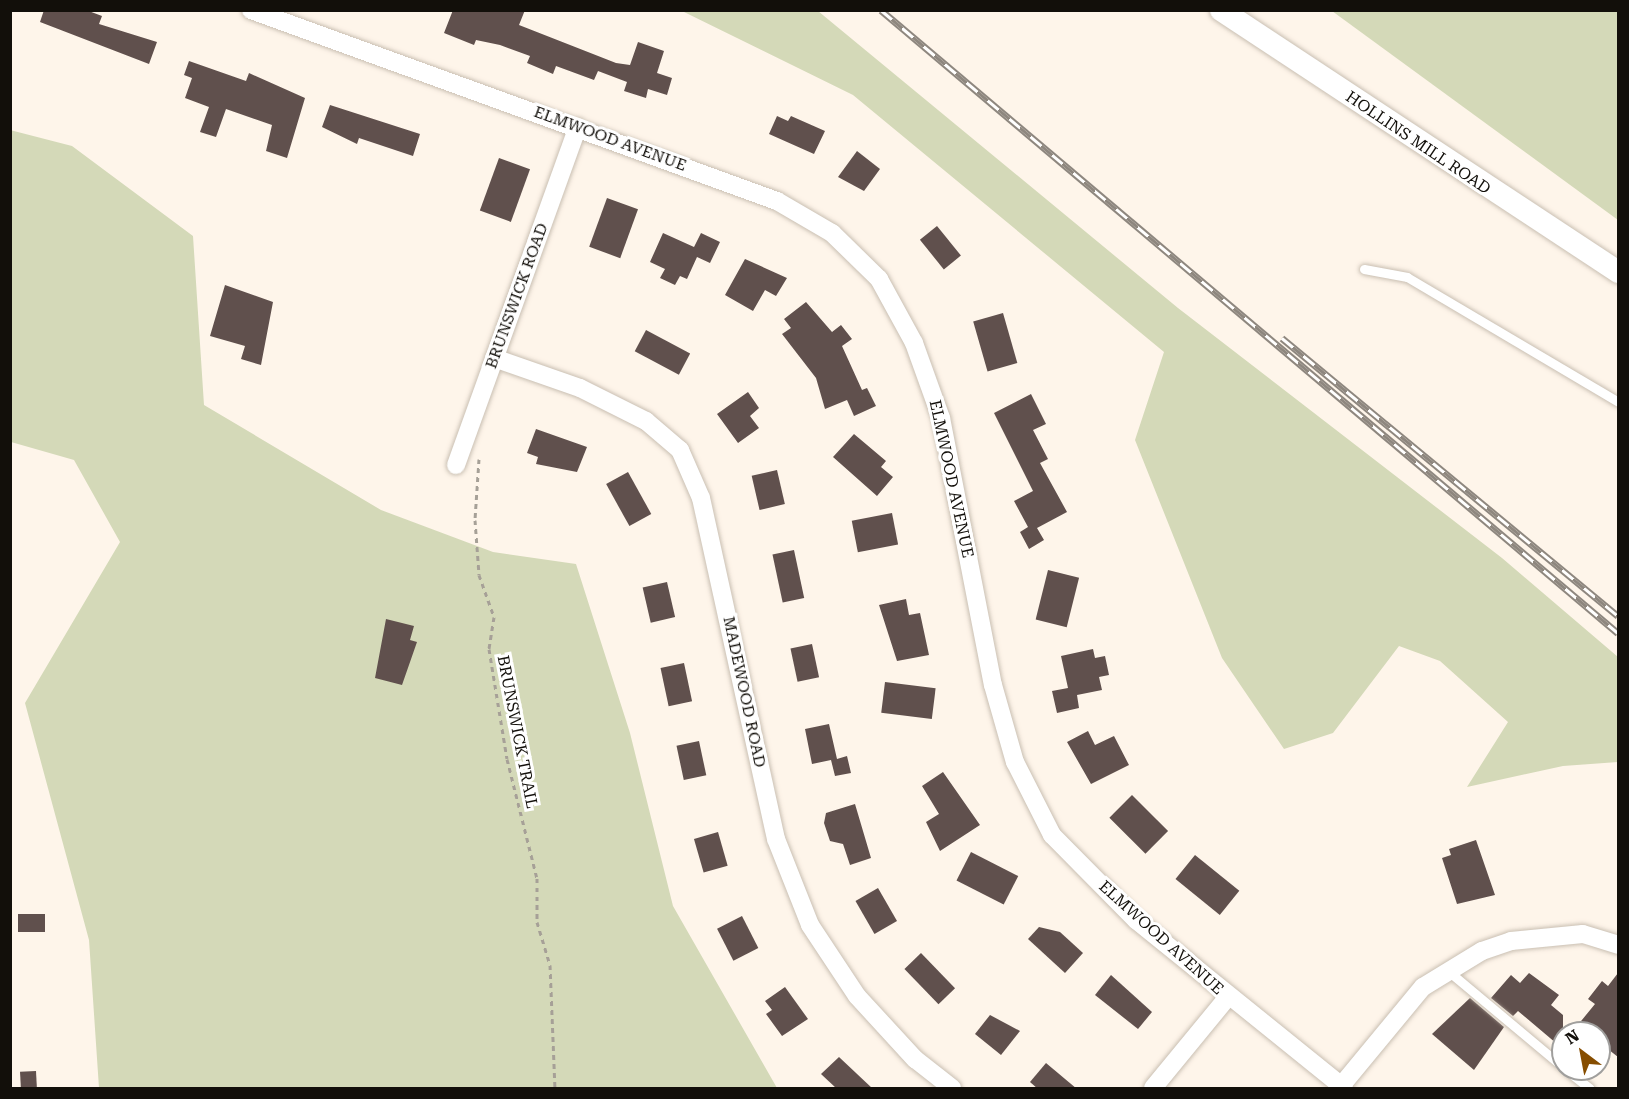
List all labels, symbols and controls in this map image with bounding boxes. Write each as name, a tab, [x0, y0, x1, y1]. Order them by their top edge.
street label: HOLLINS MILL ROAD	[1342, 87, 1494, 199]
street label: ELMWOOD AVENUE	[531, 102, 689, 176]
street label: BRUNSWICK ROAD	[482, 221, 552, 371]
street label: ELMWOOD AVENUE	[925, 398, 977, 560]
street label: MADEWOOD ROAD	[719, 615, 769, 769]
street label: BRUNSWICK TRAIL	[493, 654, 541, 810]
street label: ELMWOOD AVENUE	[1095, 877, 1227, 999]
north arrow	[1551, 1021, 1611, 1081]
text: N	[1562, 1026, 1583, 1048]

